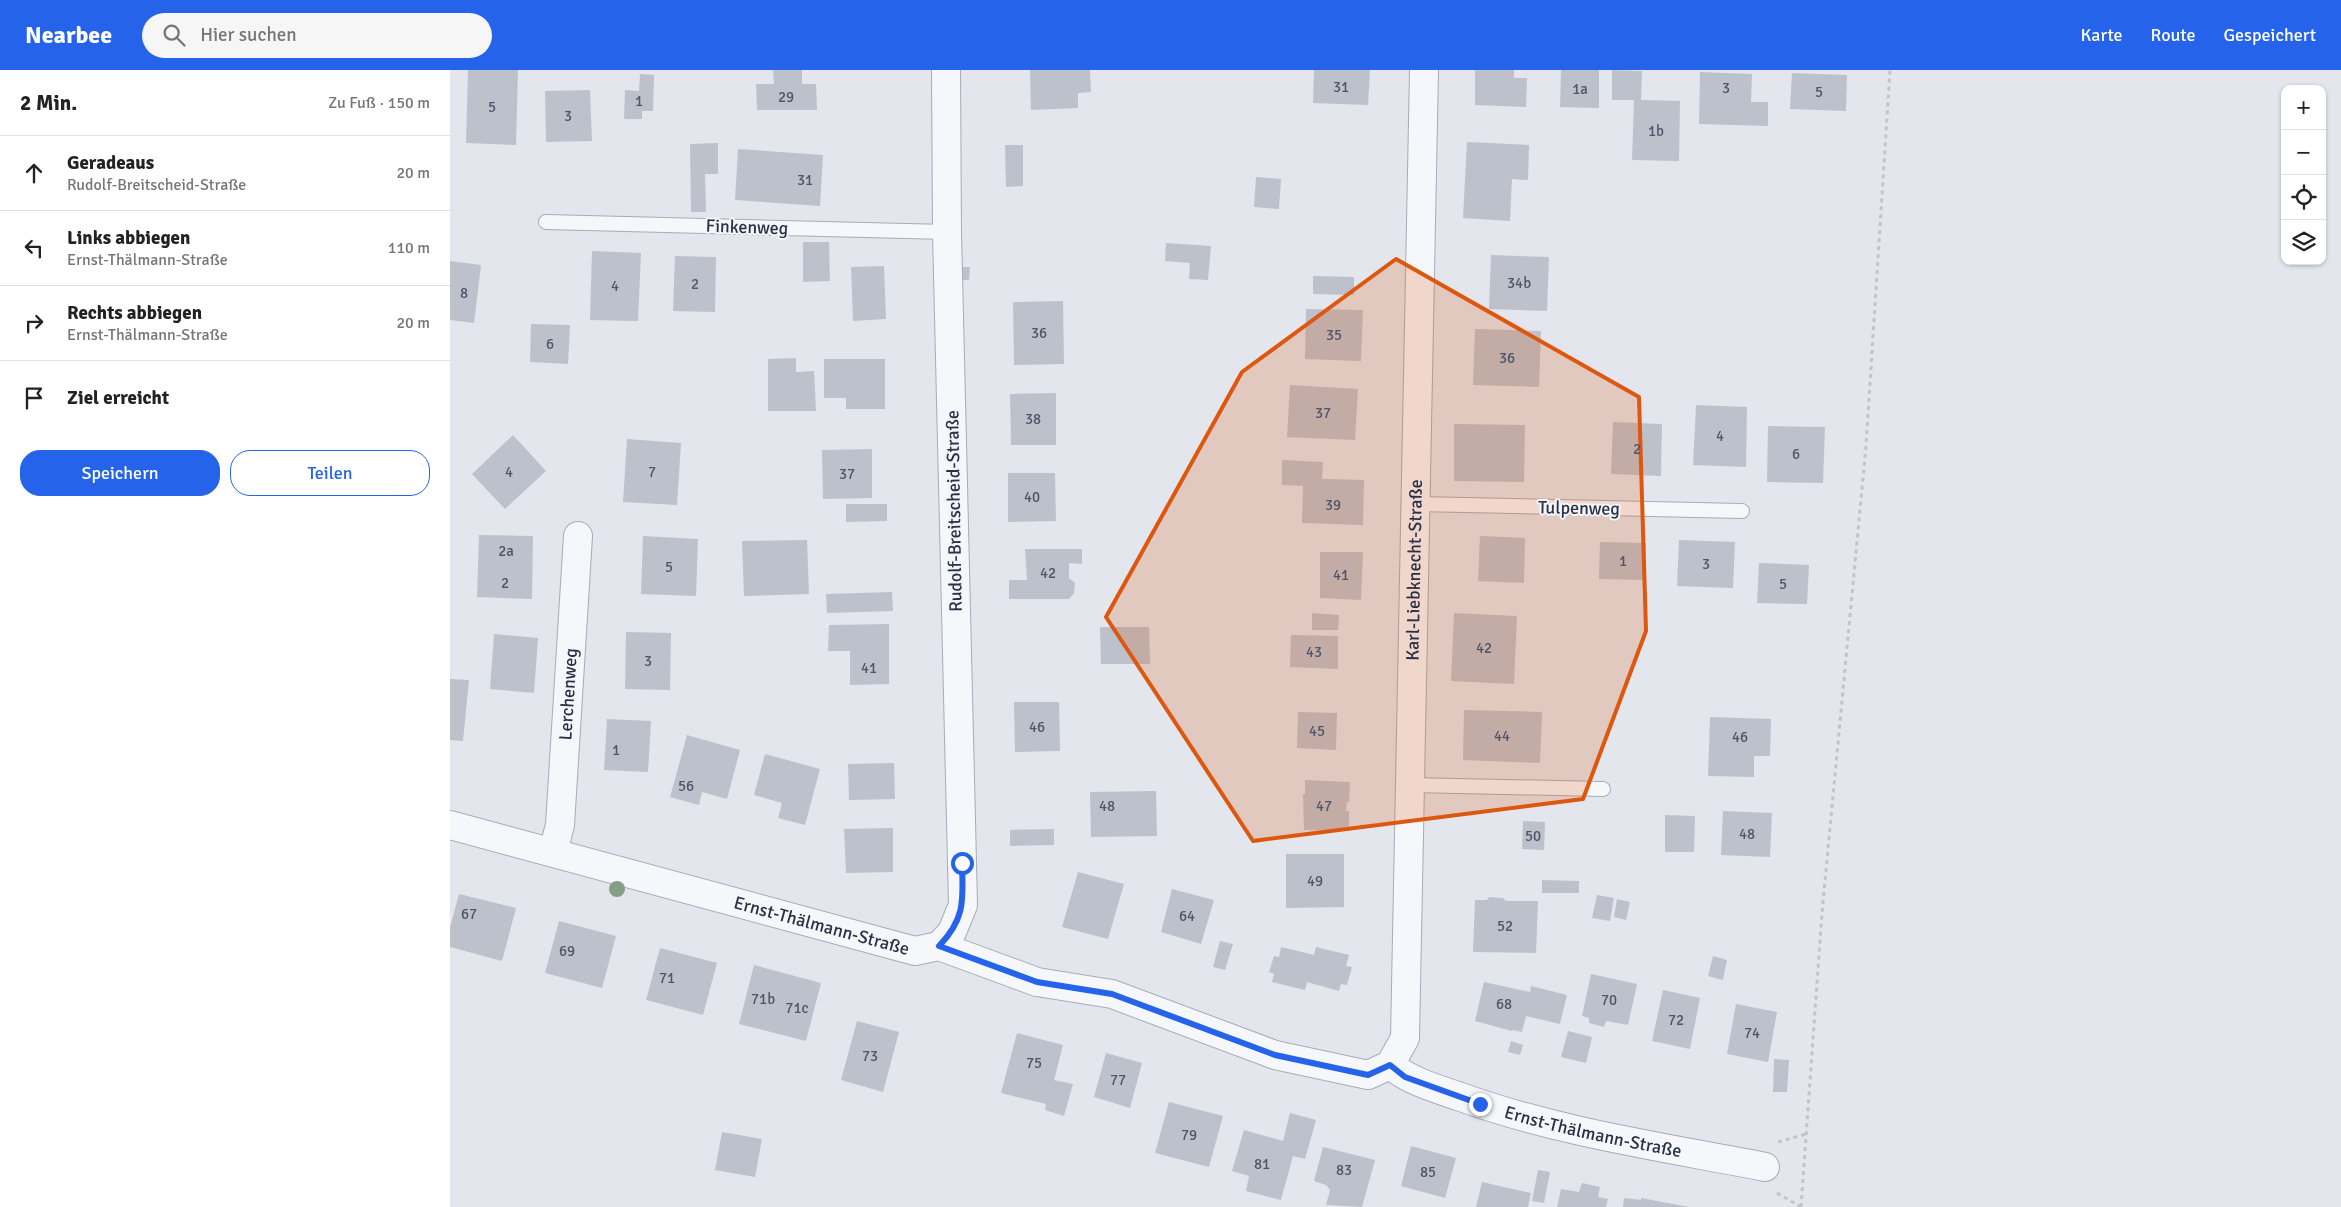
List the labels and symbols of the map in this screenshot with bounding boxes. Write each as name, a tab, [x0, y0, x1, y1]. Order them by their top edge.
house number: 31	[1333, 78, 1349, 96]
house number: 3	[1722, 79, 1730, 97]
house number: 1a	[1572, 80, 1588, 98]
house number: 5	[1815, 83, 1823, 101]
house number: 29	[778, 88, 794, 106]
house number: 1	[635, 92, 643, 110]
house number: 5	[488, 98, 496, 116]
house number: 3	[564, 107, 572, 125]
house number: 1b	[1648, 122, 1664, 140]
house number: 31	[797, 171, 813, 189]
street label: Finkenweg	[705, 215, 789, 239]
house number: 34b	[1507, 274, 1531, 292]
house number: 2	[691, 275, 699, 293]
house number: 4	[611, 277, 619, 295]
house number: 8	[460, 284, 468, 302]
house number: 36	[1031, 324, 1047, 342]
house number: 35	[1326, 326, 1342, 344]
house number: 6	[546, 335, 554, 353]
house number: 36	[1499, 349, 1515, 367]
house number: 37	[1315, 404, 1331, 422]
street label: Rudolf-Breitscheid-Straße	[941, 410, 967, 612]
house number: 38	[1025, 410, 1041, 428]
house number: 4	[1716, 427, 1724, 445]
house number: 2	[1633, 440, 1641, 458]
house number: 6	[1792, 445, 1800, 463]
house number: 4	[505, 463, 513, 481]
house number: 7	[648, 463, 656, 481]
house number: 37	[839, 465, 855, 483]
street label: Karl-Liebknecht-Straße	[1401, 479, 1427, 661]
house number: 40	[1024, 488, 1040, 506]
house number: 39	[1325, 496, 1341, 514]
street label: Tulpenweg	[1538, 496, 1620, 520]
house number: 2a	[498, 542, 514, 560]
house number: 1	[1619, 552, 1627, 570]
house number: 3	[1702, 555, 1710, 573]
house number: 5	[665, 558, 673, 576]
house number: 42	[1040, 564, 1056, 582]
house number: 41	[1333, 566, 1349, 584]
house number: 2	[501, 574, 509, 592]
house number: 5	[1779, 575, 1787, 593]
house number: 42	[1476, 639, 1492, 657]
house number: 43	[1306, 643, 1322, 661]
street label: Lerchenweg	[554, 647, 582, 741]
house number: 3	[644, 652, 652, 670]
house number: 41	[861, 659, 877, 677]
house number: 46	[1029, 718, 1045, 736]
house number: 45	[1309, 722, 1325, 740]
house number: 44	[1494, 727, 1510, 745]
house number: 46	[1732, 728, 1748, 746]
house number: 1	[612, 741, 620, 759]
house number: 56	[678, 777, 694, 795]
house number: 48	[1099, 797, 1115, 815]
house number: 47	[1316, 797, 1332, 815]
house number: 48	[1739, 825, 1755, 843]
house number: 50	[1525, 827, 1541, 845]
route start	[951, 852, 974, 875]
house number: 49	[1307, 872, 1323, 890]
street label: Ernst-Thälmann-Straße	[731, 891, 912, 960]
house number: 67	[461, 905, 477, 923]
house number: 64	[1179, 907, 1195, 925]
house number: 52	[1497, 917, 1513, 935]
house number: 69	[559, 942, 575, 960]
house number: 71	[659, 969, 675, 987]
house number: 71b	[751, 990, 775, 1008]
house number: 70	[1601, 991, 1617, 1009]
house number: 68	[1496, 995, 1512, 1013]
house number: 71c	[785, 999, 809, 1017]
house number: 72	[1668, 1011, 1684, 1029]
house number: 74	[1744, 1024, 1760, 1042]
house number: 73	[862, 1047, 878, 1065]
house number: 75	[1026, 1054, 1042, 1072]
house number: 77	[1110, 1071, 1126, 1089]
route end	[1469, 1093, 1492, 1116]
street label: Ernst-Thälmann-Straße	[1502, 1101, 1683, 1162]
house number: 79	[1181, 1126, 1197, 1144]
house number: 81	[1254, 1155, 1270, 1173]
house number: 83	[1336, 1161, 1352, 1179]
house number: 85	[1420, 1163, 1436, 1181]

